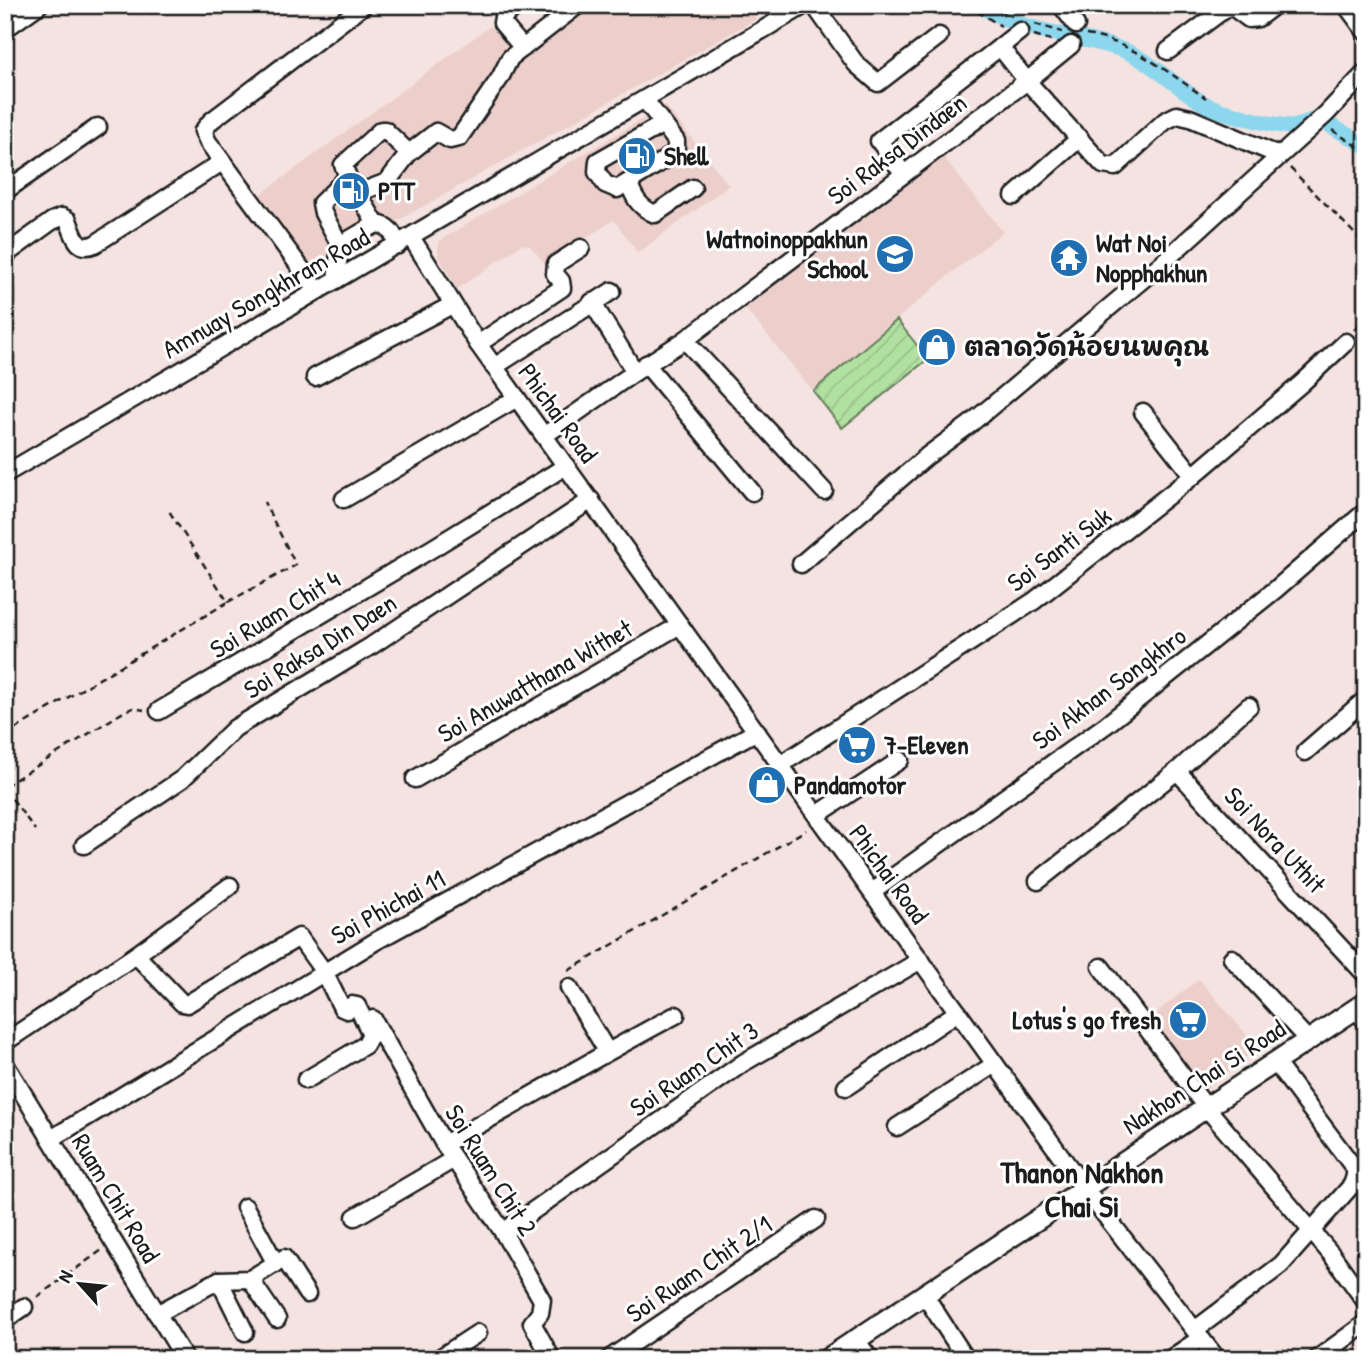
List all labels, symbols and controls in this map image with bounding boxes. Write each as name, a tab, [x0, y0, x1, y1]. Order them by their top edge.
street label: Soi Raksa Dindaen	[820, 85, 973, 212]
fuel station icon: Shell	[616, 135, 658, 177]
place label: Shell	[664, 138, 709, 173]
fuel station icon: PTT	[330, 170, 372, 212]
place label: PTT	[378, 173, 416, 208]
street label: Amnuay Songkhram Road	[156, 219, 376, 366]
place label: Watnoinoppakhun School	[706, 221, 869, 286]
place label: Wat Noi Nopphakhun	[1096, 225, 1208, 291]
school or university icon: Watnoinoppakhun School	[874, 233, 916, 275]
temple icon: Wat Noi Nopphakhun	[1048, 237, 1090, 279]
shop icon: ตลาดวัดน้อยนพคุณ	[916, 326, 958, 368]
place label: ตลาดวัดน้อยนพคุณ	[964, 329, 1209, 367]
street label: Phichai Road	[510, 356, 606, 469]
street label: Soi Santi Suk	[999, 498, 1118, 599]
street label: Soi Ruam Chit 4	[203, 561, 346, 666]
street label: Soi Raksa Din Daen	[237, 585, 403, 706]
street label: Soi Anuwatthana Withet	[431, 610, 639, 751]
street label: Soi Akhan Songkhro	[1024, 618, 1193, 757]
supermarket icon: 7-Eleven	[836, 724, 878, 766]
place label: 7-Eleven	[883, 727, 969, 762]
shop icon: Pandamotor	[746, 764, 788, 806]
place label: Pandamotor	[794, 767, 907, 802]
street label: Soi Nora Uthit	[1217, 779, 1334, 901]
street label: Phichai Road	[841, 817, 937, 930]
street label: Soi Phichai 11	[324, 861, 451, 952]
supermarket icon: Lotus's go fresh	[1167, 999, 1209, 1041]
place label: Lotus's go fresh	[1013, 1002, 1161, 1038]
street label: Nakhon Chai Si Road	[1116, 1011, 1292, 1142]
street label: Soi Ruam Chit 3	[623, 1013, 765, 1124]
street label: Soi Ruam Chit 2	[437, 1098, 546, 1242]
street label: Ruam Chit Road	[64, 1127, 169, 1269]
district label: Thanon Nakhon Chai Si	[1000, 1152, 1163, 1226]
street label: Soi Ruam Chit 2/1	[619, 1207, 778, 1330]
north arrow	[46, 1248, 116, 1318]
text: N	[51, 1266, 79, 1287]

